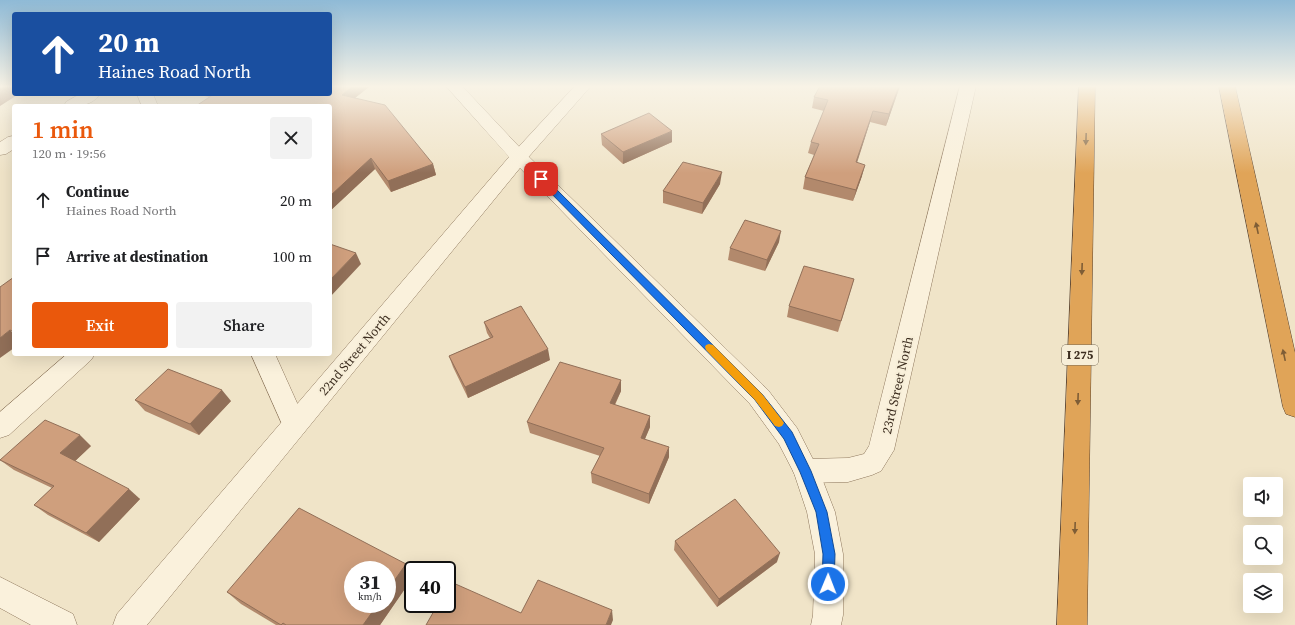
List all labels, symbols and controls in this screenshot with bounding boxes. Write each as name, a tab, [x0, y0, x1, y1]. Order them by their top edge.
text: 20 m	[98, 23, 160, 61]
icon: ahead	[32, 28, 84, 80]
text: Haines Road North	[98, 59, 251, 84]
text: 1 min	[32, 113, 94, 146]
button: close	[270, 117, 312, 159]
one-way arrow	[1082, 133, 1089, 145]
text: 120 m · 19:56	[32, 145, 106, 162]
pin	[524, 162, 558, 196]
icon: arrive	[530, 168, 552, 190]
text: Continue	[66, 181, 129, 202]
icon: ahead	[32, 189, 54, 211]
text: 20 m	[280, 190, 312, 211]
text: Haines Road North	[66, 202, 176, 219]
one-way arrow	[1253, 222, 1259, 234]
icon: arrive	[32, 245, 54, 267]
text: Arrive at destination	[66, 246, 208, 267]
text: 100 m	[272, 246, 312, 267]
one-way arrow	[1079, 263, 1085, 276]
button: Exit	[32, 302, 168, 348]
button: Share	[176, 302, 312, 348]
street label: 22nd Street North	[315, 310, 394, 399]
street label: 23rd Street North	[878, 334, 917, 436]
road number: I 275	[1062, 345, 1098, 365]
one-way arrow	[1280, 349, 1286, 361]
one-way arrow	[1075, 393, 1082, 405]
map controls	[1243, 477, 1283, 613]
button: sound	[1243, 477, 1283, 517]
one-way arrow	[1072, 522, 1078, 535]
button: search	[1243, 525, 1283, 565]
speed limit sign: 40	[404, 561, 456, 613]
position arrow	[807, 563, 849, 605]
text: 31	[359, 568, 381, 596]
button: layers	[1243, 573, 1283, 613]
text: km/h	[358, 590, 382, 603]

